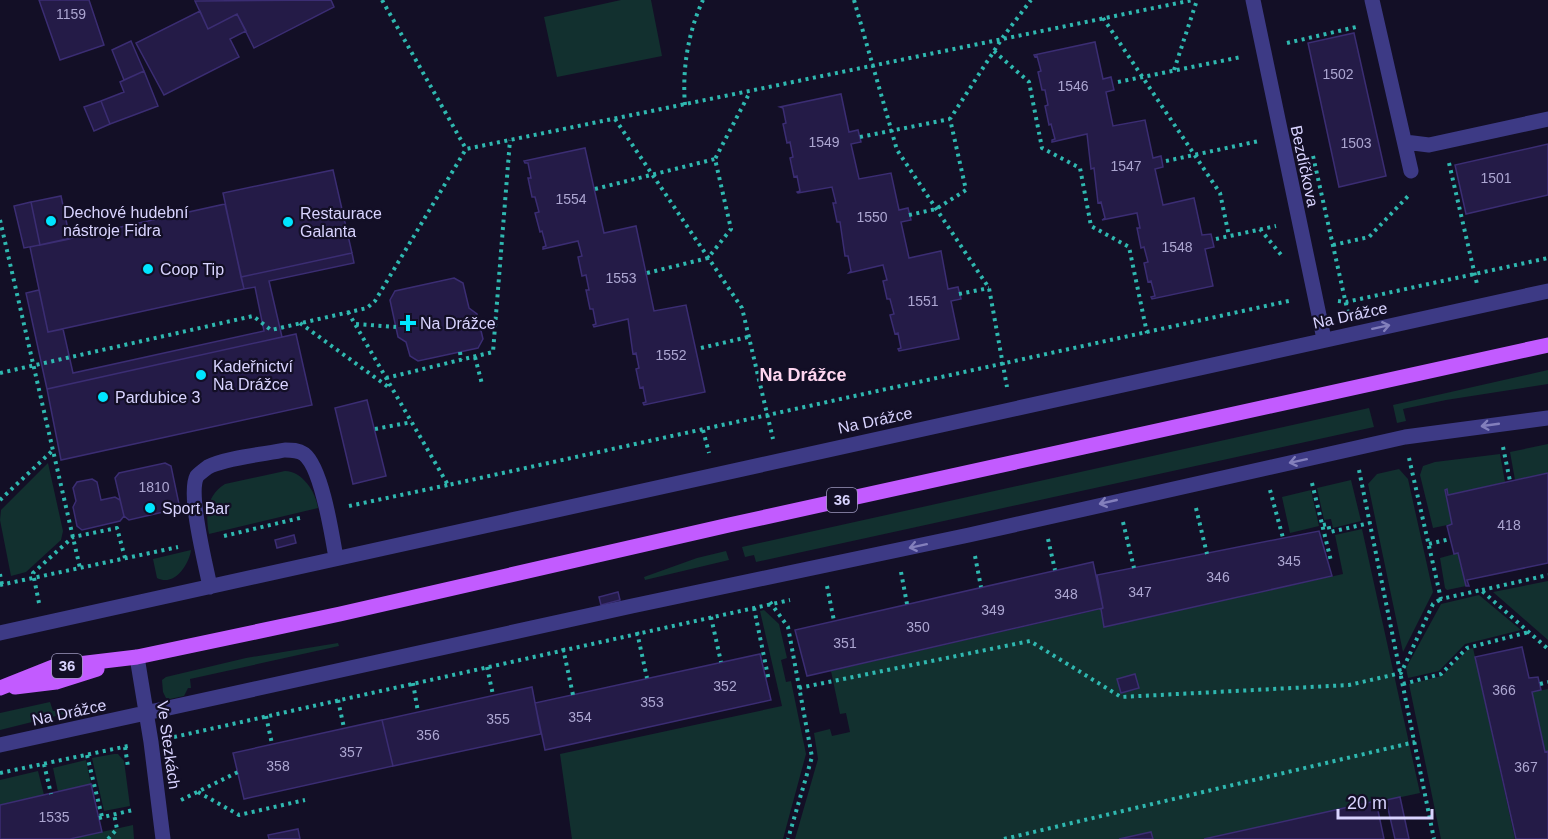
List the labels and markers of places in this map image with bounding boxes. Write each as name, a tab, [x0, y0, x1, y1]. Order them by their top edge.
place label: Dechové hudební nástroje Fidra	[63, 204, 189, 239]
place label: Restaurace Galanta	[300, 205, 382, 240]
marker: Dechové hudební nástroje Fidra	[44, 214, 58, 228]
marker: Restaurace Galanta	[281, 215, 295, 229]
place label: Coop Tip	[160, 261, 224, 278]
marker: Coop Tip	[141, 262, 155, 276]
place label: Na Drážce	[420, 315, 496, 332]
marker: Na Drážce	[401, 316, 415, 330]
place label: Kadeřnictví Na Drážce	[213, 358, 294, 393]
marker: Kadeřnictví Na Drážce	[194, 368, 208, 382]
place label: Pardubice 3	[115, 389, 200, 406]
marker: Pardubice 3	[96, 390, 110, 404]
place label: Sport Bar	[162, 500, 230, 517]
marker: Sport Bar	[143, 501, 157, 515]

